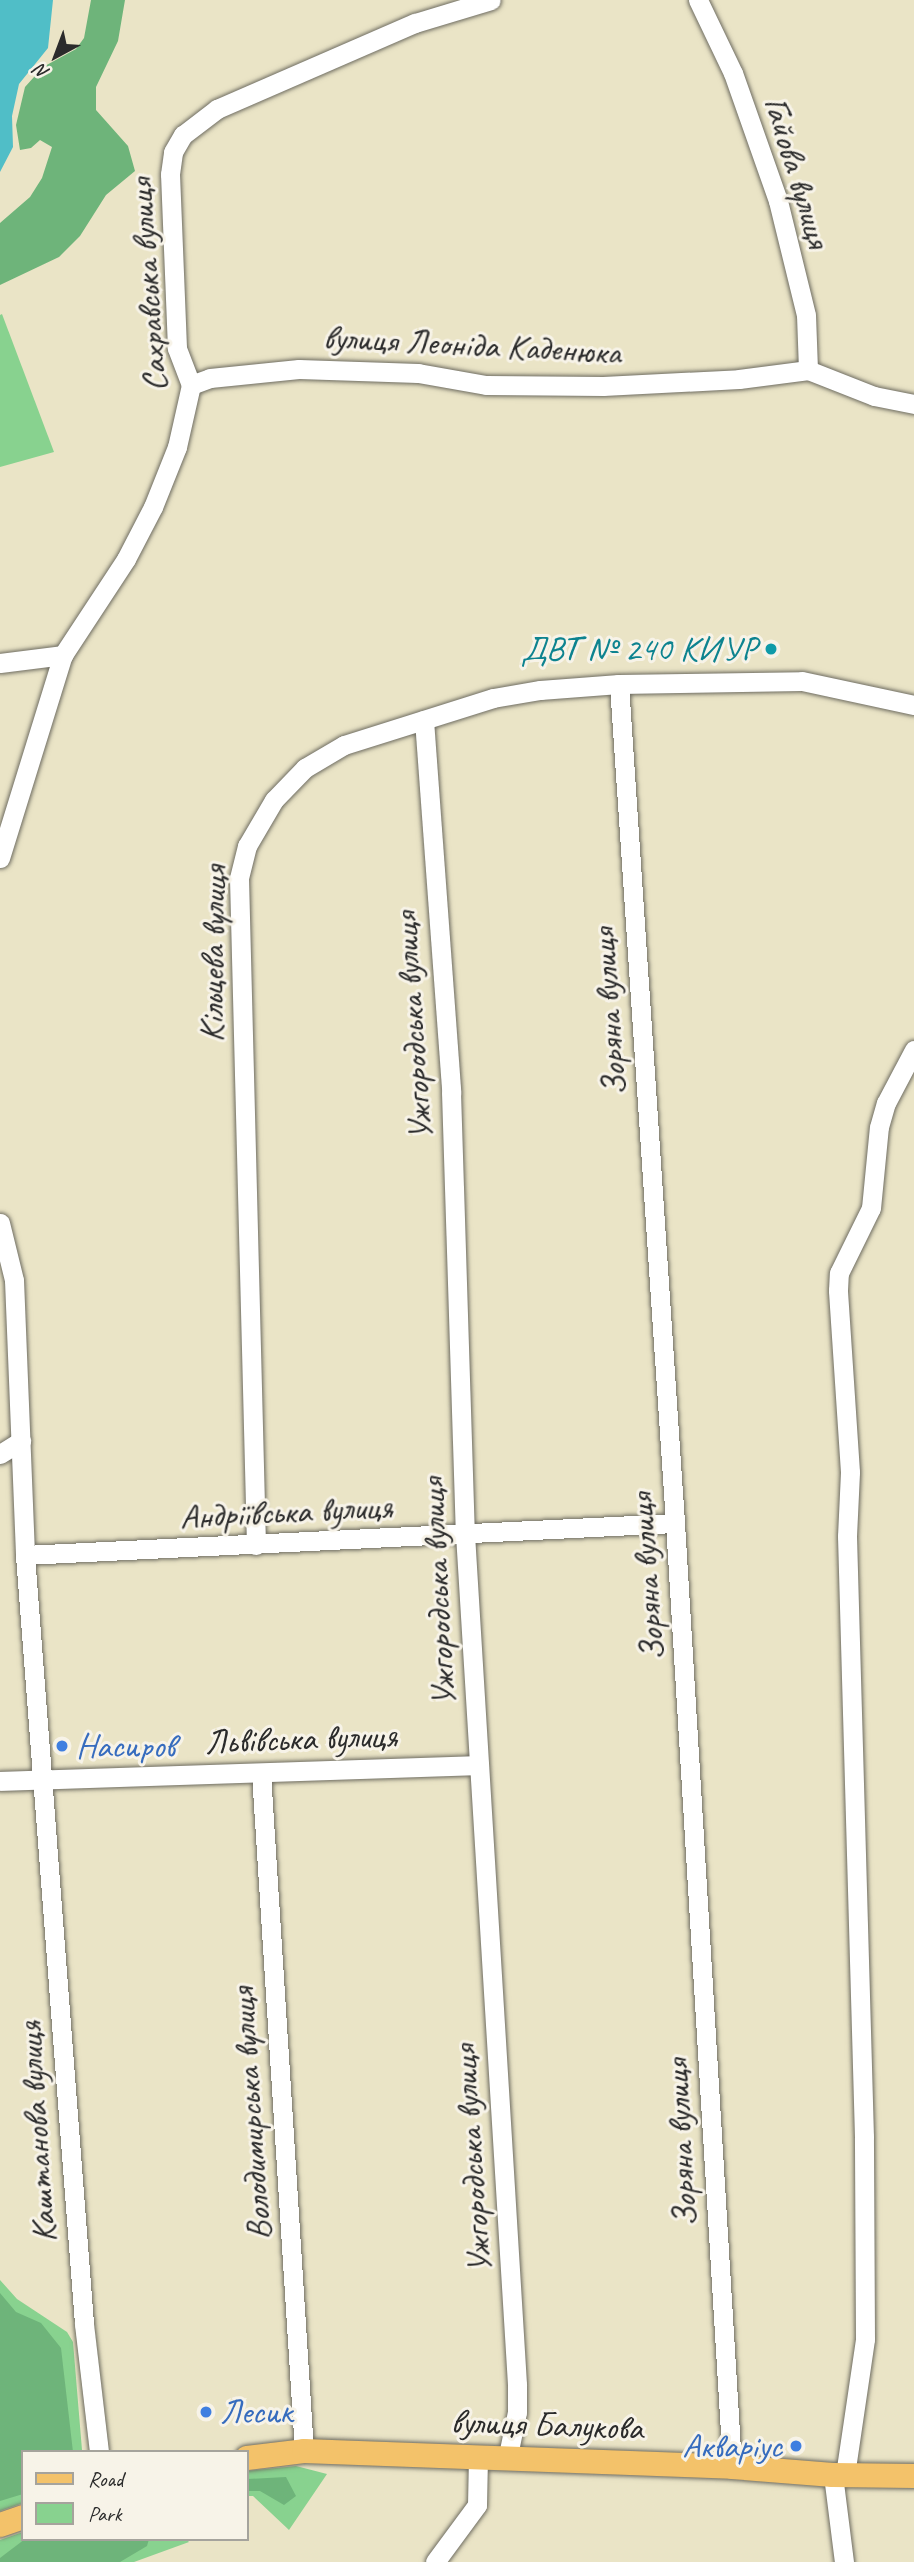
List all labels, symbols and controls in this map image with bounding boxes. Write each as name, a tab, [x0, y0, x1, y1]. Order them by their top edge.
north arrow	[21, 21, 91, 91]
text: N	[30, 59, 55, 85]
street label: Гайова вулиця	[754, 90, 840, 254]
street label: Сахравська вулиця	[120, 177, 176, 393]
street label: вулиця Леоніда Каденюка	[321, 316, 623, 374]
place label: ДВТ № 240 КИУР	[521, 628, 757, 670]
marker: ДВТ № 240 КИУР	[763, 641, 779, 657]
street label: Кільцева вулиця	[190, 864, 236, 1044]
street label: Ужгородська вулиця	[384, 911, 442, 1141]
street label: Зоряна вулиця	[582, 927, 636, 1097]
street label: Ужгородська вулиця	[411, 1477, 465, 1707]
street label: Андріївська вулиця	[178, 1485, 394, 1539]
street label: Зоряна вулиця	[620, 1492, 674, 1662]
street label: Львівська вулиця	[203, 1715, 399, 1763]
place label: Насиров	[76, 1725, 175, 1767]
marker: Насиров	[54, 1738, 70, 1754]
street label: Володимирська вулиця	[221, 1985, 281, 2243]
street label: Каштанова вулиця	[8, 2019, 66, 2245]
street label: Ужгородська вулиця	[443, 2044, 501, 2274]
street label: Зоряна вулиця	[656, 2059, 706, 2227]
place label: Лесик	[220, 2391, 292, 2433]
street label: вулиця Балукова	[450, 2401, 644, 2449]
marker: Лесик	[198, 2404, 214, 2420]
place label: Акваріус	[682, 2425, 782, 2467]
marker: Акваріус	[788, 2438, 804, 2454]
legend	[21, 2450, 248, 2541]
text: Road	[88, 2466, 123, 2492]
text: Park	[88, 2501, 121, 2527]

